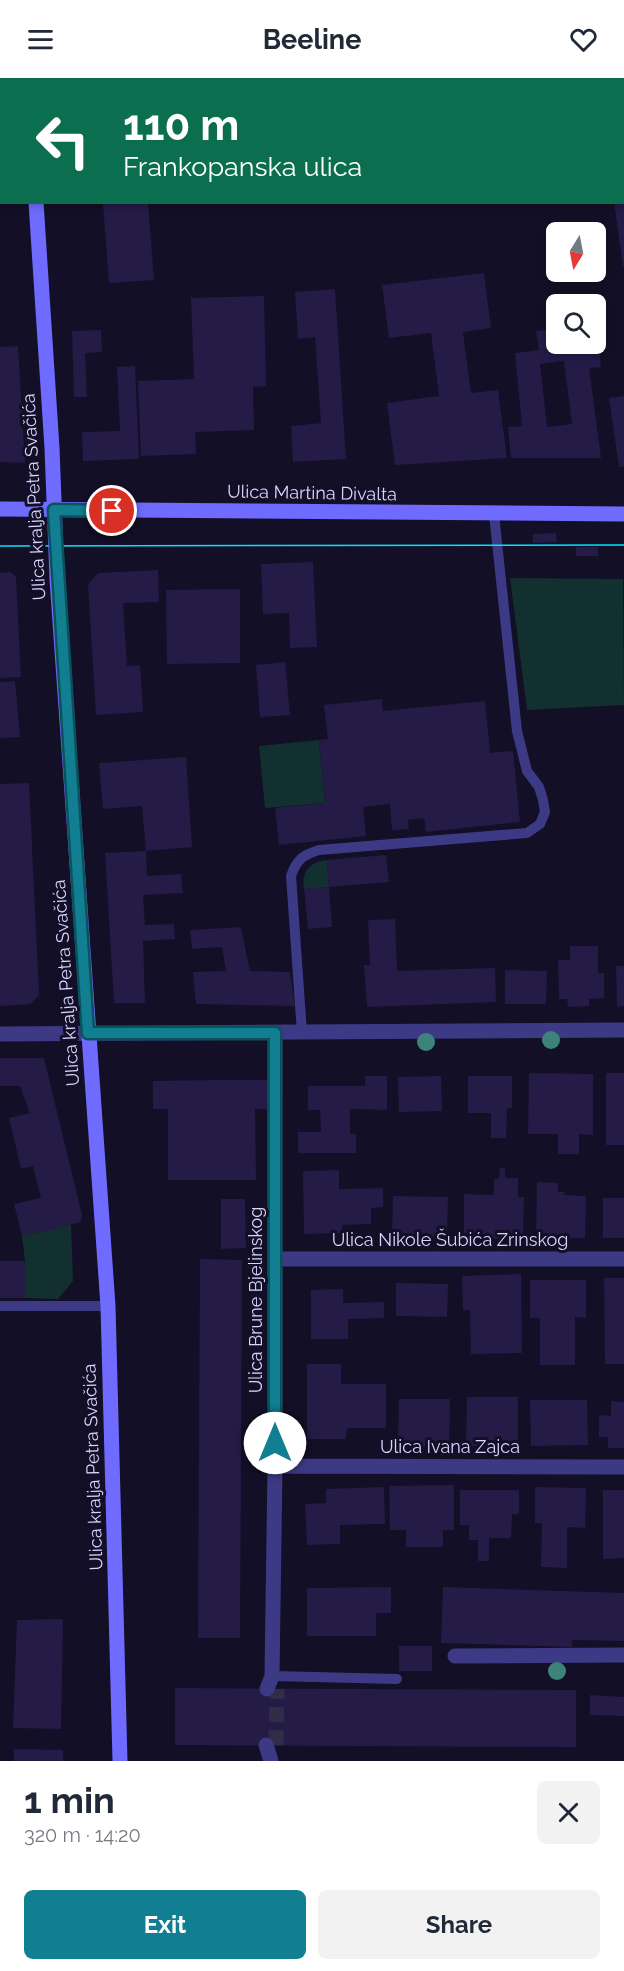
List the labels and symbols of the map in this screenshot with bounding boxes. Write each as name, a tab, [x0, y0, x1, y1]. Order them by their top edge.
north arrow	[546, 222, 606, 282]
street label: Ulica kralja Petra Svačića	[18, 393, 49, 601]
street label: Ulica Martina Divalta	[227, 481, 397, 504]
pin	[86, 485, 137, 536]
street label: Ulica kralja Petra Svačića	[48, 879, 83, 1087]
street label: Ulica Brune Bjelinskog	[245, 1207, 266, 1393]
street label: Ulica Nikole Šubića Zrinskog	[332, 1228, 568, 1250]
street label: Ulica kralja Petra Svačića	[78, 1363, 107, 1571]
position arrow	[243, 1411, 307, 1475]
street label: Ulica Ivana Zajca	[380, 1436, 520, 1457]

